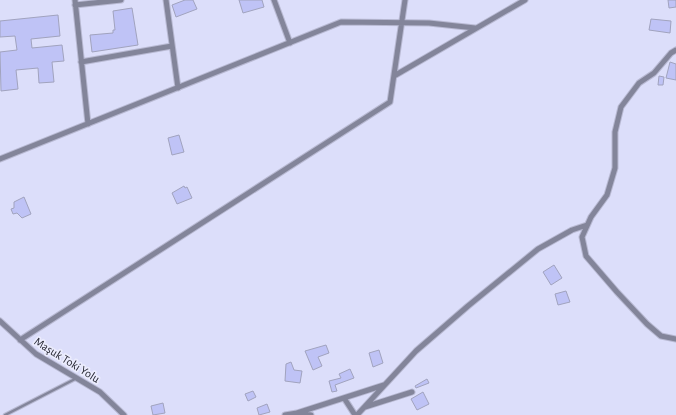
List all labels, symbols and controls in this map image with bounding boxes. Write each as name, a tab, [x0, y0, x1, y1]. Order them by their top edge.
street label: Maşuk Toki Yolu	[32, 335, 102, 385]

